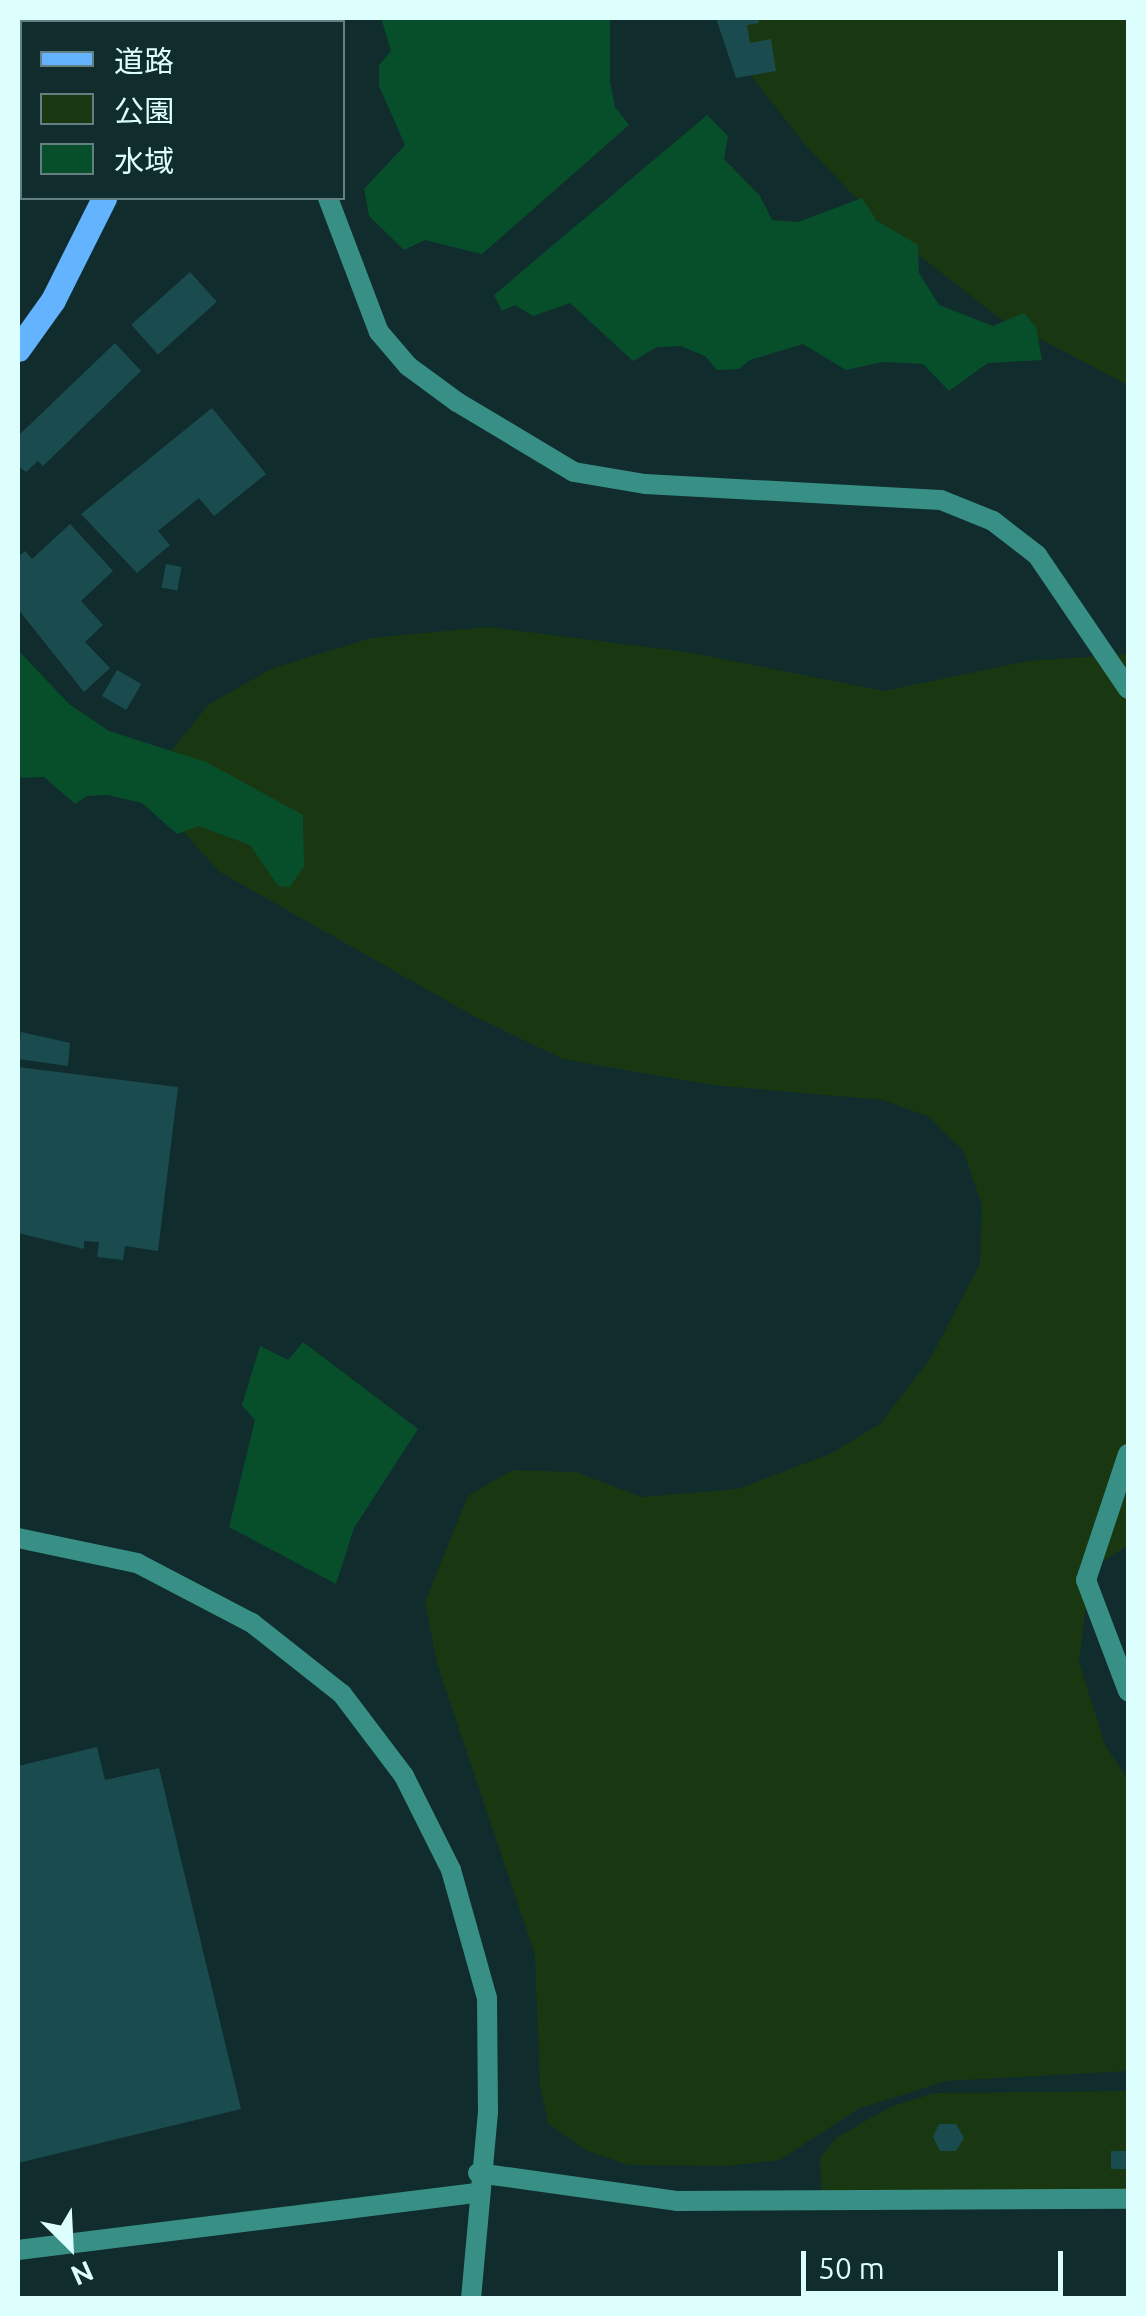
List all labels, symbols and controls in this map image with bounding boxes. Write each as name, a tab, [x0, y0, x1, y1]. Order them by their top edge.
legend	[20, 20, 345, 200]
text: 道路	[114, 44, 174, 78]
text: 公園	[114, 94, 174, 128]
text: 水域	[114, 144, 174, 178]
north arrow	[20, 2196, 120, 2296]
scale bar	[806, 2231, 1068, 2293]
text: 50 m	[818, 2251, 885, 2285]
text: N	[67, 2255, 98, 2292]

